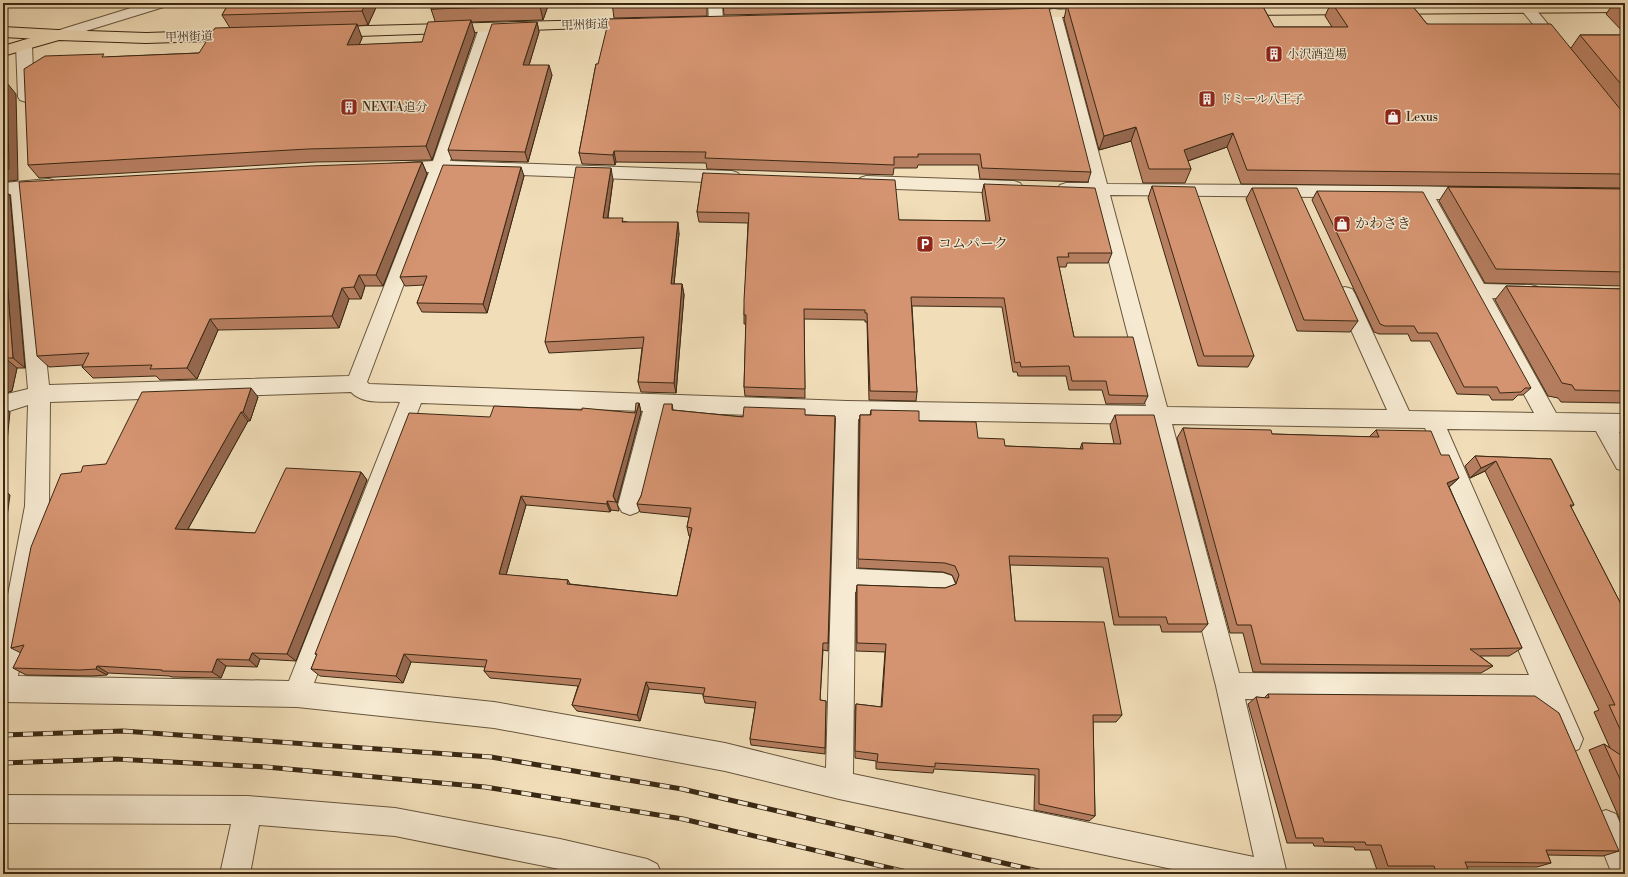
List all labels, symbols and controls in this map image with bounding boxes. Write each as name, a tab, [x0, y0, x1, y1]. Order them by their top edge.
street label: 甲州街道	[561, 17, 609, 33]
street label: 甲州街道	[165, 29, 213, 45]
building icon: 小沢酒造場	[1264, 44, 1284, 64]
place label: 小沢酒造場	[1287, 47, 1347, 62]
building icon: ドミール八王子	[1197, 89, 1217, 109]
place label: ドミール八王子	[1220, 92, 1304, 107]
building icon: NEXTA追分	[339, 97, 359, 117]
place label: NEXTA追分	[362, 100, 427, 115]
shop icon: Lexus	[1383, 107, 1403, 127]
place label: Lexus	[1406, 110, 1438, 125]
shop icon: かわさき	[1332, 214, 1352, 234]
place label: かわさき	[1355, 215, 1411, 233]
parking icon: コムパーク	[915, 234, 935, 254]
place label: コムパーク	[938, 235, 1008, 253]

